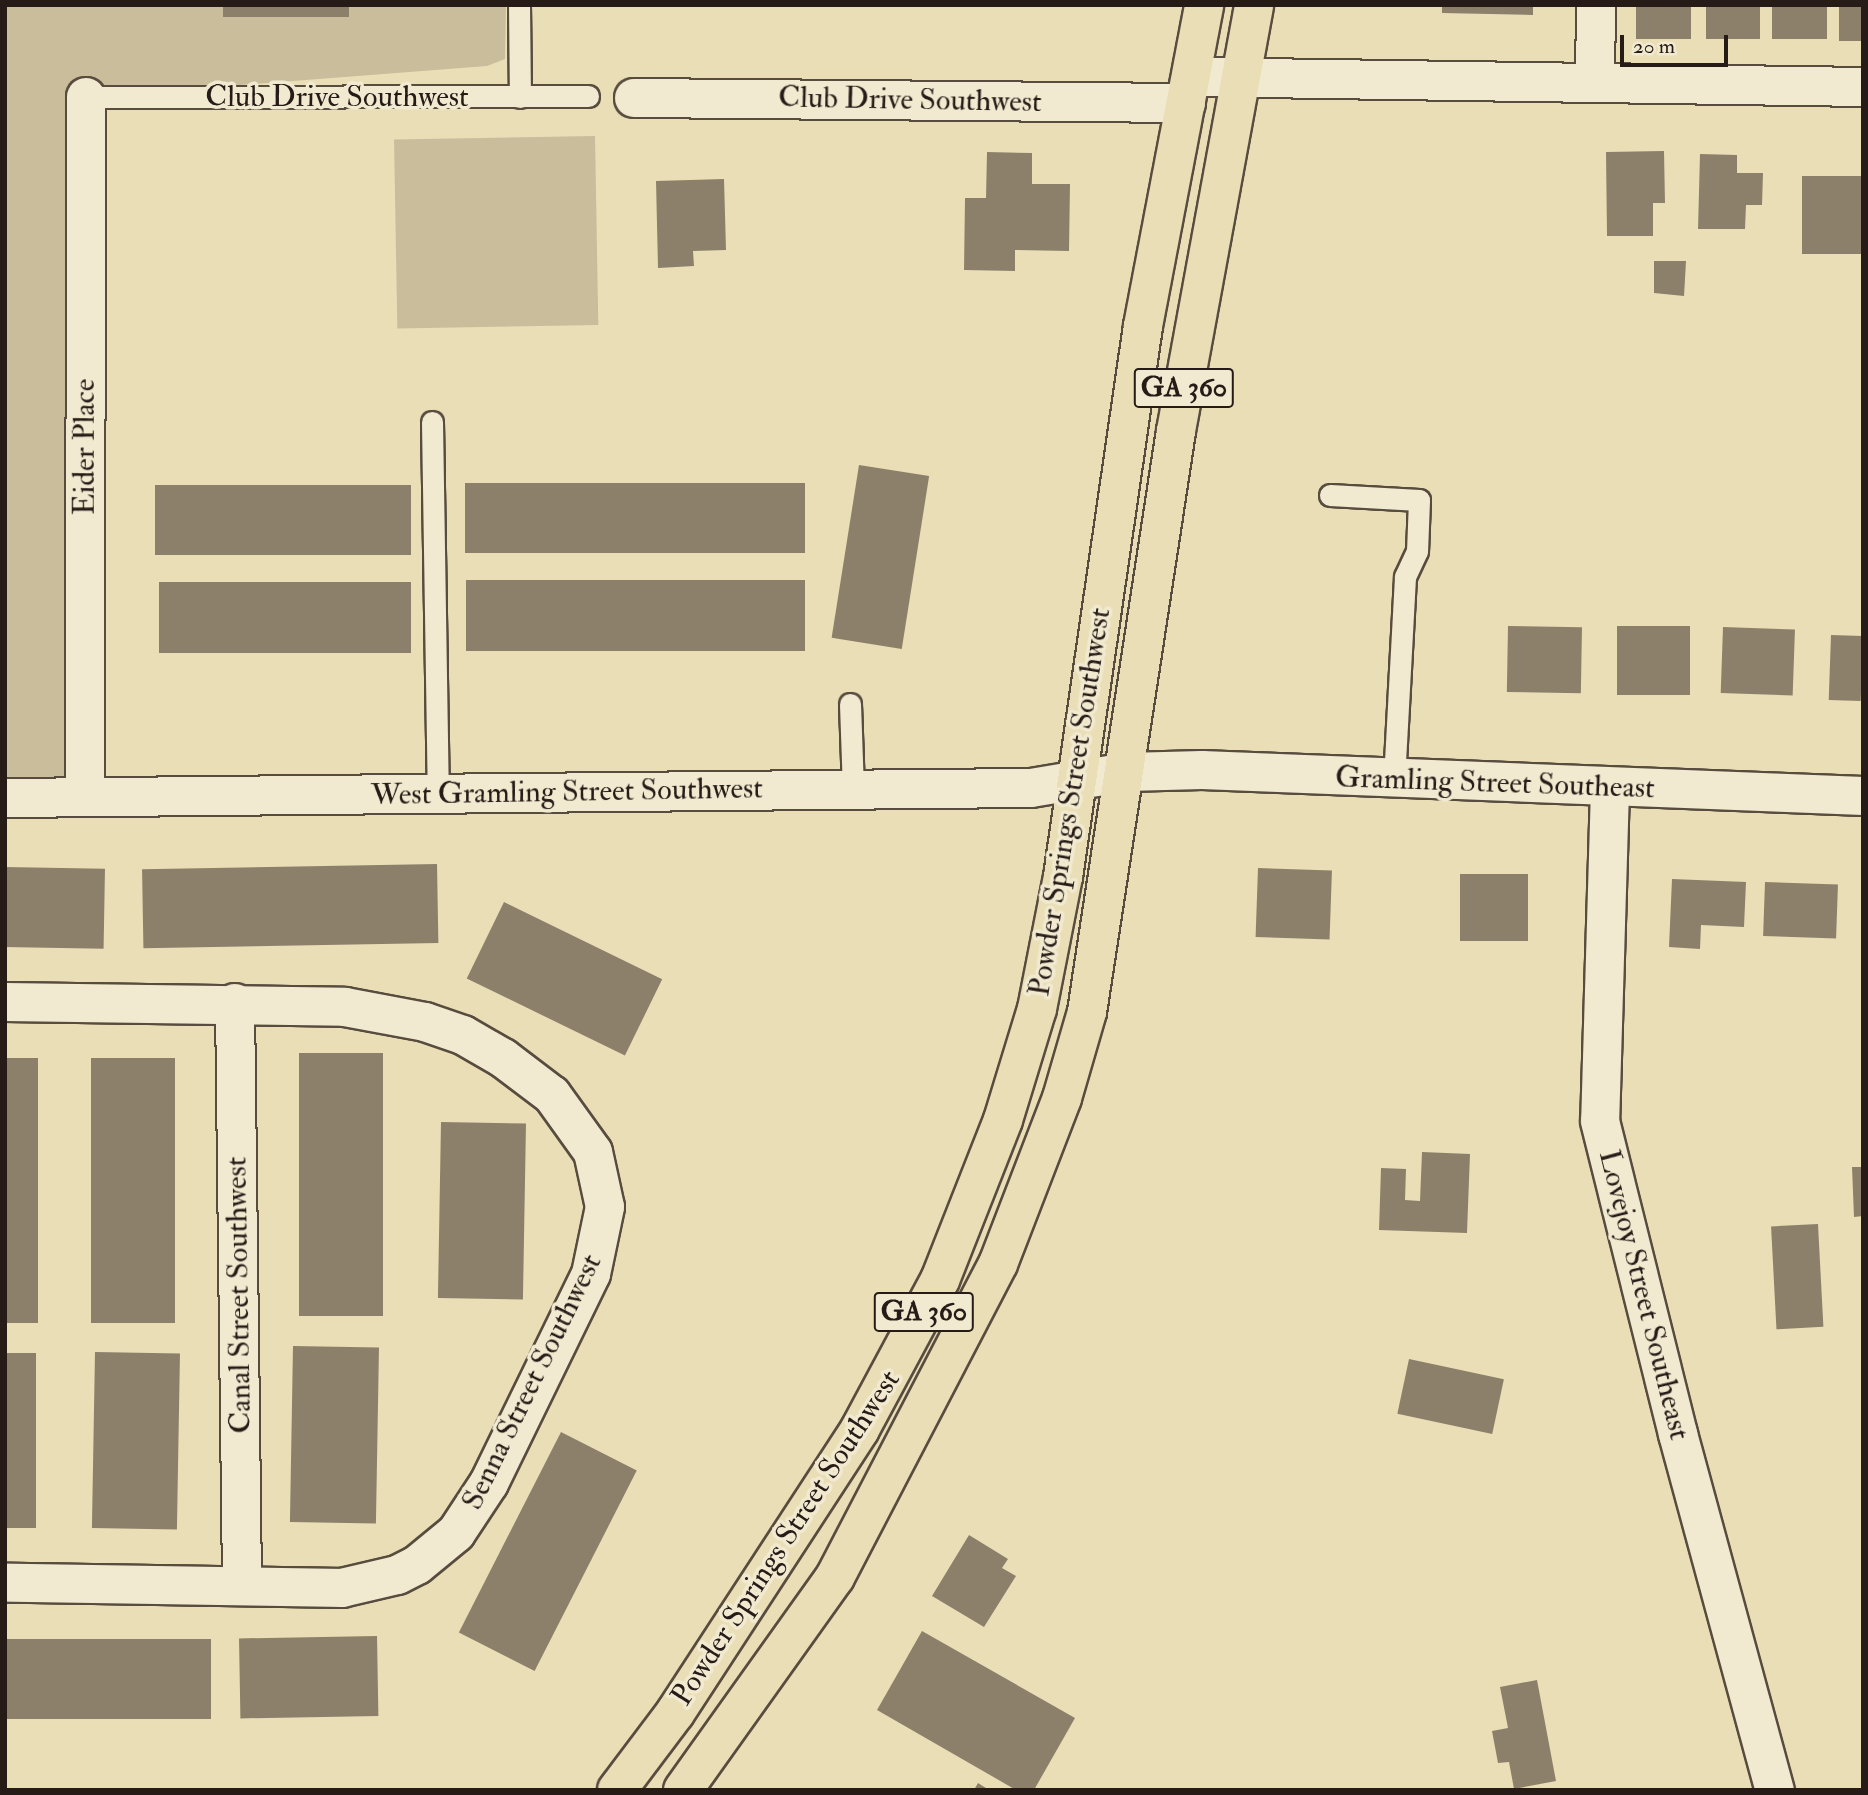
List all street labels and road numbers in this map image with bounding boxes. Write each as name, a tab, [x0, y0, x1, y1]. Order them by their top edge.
street label: Club Drive Southwest	[205, 79, 469, 115]
street label: Club Drive Southwest	[778, 80, 1042, 120]
road number: GA 360	[1133, 364, 1235, 412]
street label: Eider Place	[67, 379, 103, 515]
street label: Powder Springs Street Southwest	[1021, 605, 1119, 999]
street label: Gramling Street Southeast	[1335, 759, 1655, 807]
street label: West Gramling Street Southwest	[371, 771, 763, 813]
street label: Lovejoy Street Southeast	[1591, 1146, 1697, 1444]
street label: Canal Street Southwest	[219, 1156, 259, 1434]
street label: Senna Street Southwest	[454, 1248, 610, 1516]
road number: GA 360	[873, 1288, 975, 1336]
street label: Powder Springs Street Southwest	[664, 1363, 908, 1713]

